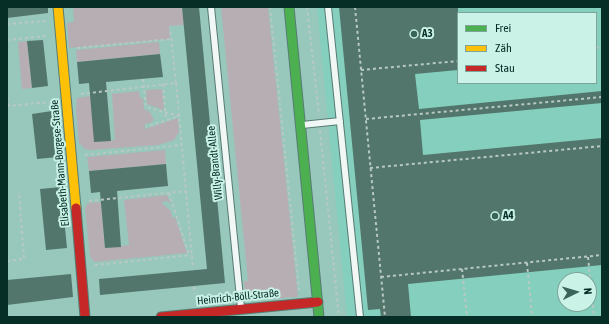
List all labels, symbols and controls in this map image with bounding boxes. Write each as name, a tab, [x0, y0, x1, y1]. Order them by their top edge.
legend	[457, 12, 597, 84]
text: Frei	[495, 21, 511, 35]
place label: A3	[422, 27, 433, 41]
marker: A3	[409, 29, 419, 39]
text: Zäh	[495, 41, 512, 55]
text: Stau	[495, 61, 515, 75]
street label: Elisabeth-Mann-Borgese-Straße	[48, 99, 72, 227]
street label: Willy-Brandt-Allee	[205, 125, 225, 201]
place label: A4	[503, 209, 514, 223]
marker: A4	[490, 211, 500, 221]
north arrow	[557, 272, 597, 312]
street label: Heinrich-Böll-Straße	[196, 286, 280, 308]
text: N	[582, 287, 594, 295]

